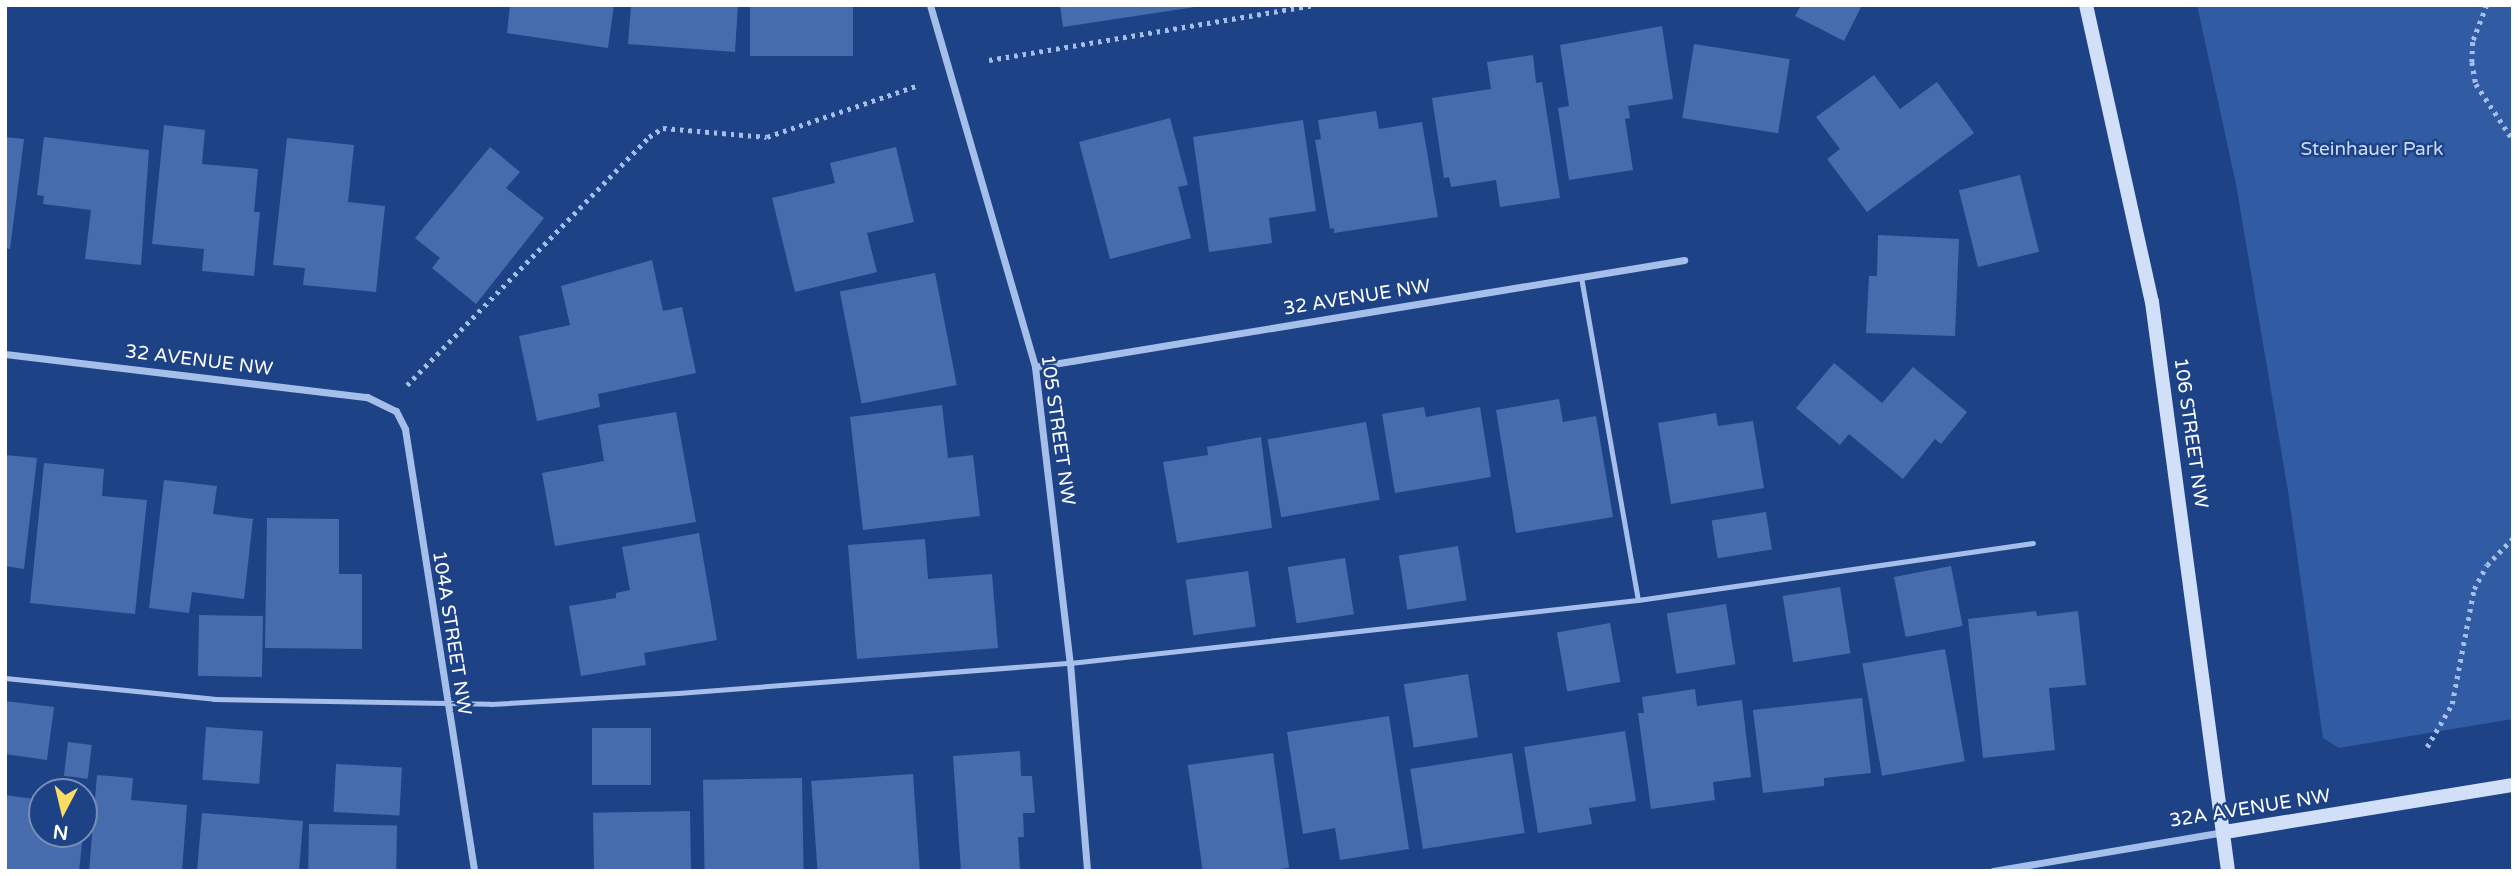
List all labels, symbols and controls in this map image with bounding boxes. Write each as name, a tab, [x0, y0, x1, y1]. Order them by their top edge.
park label: Steinhauer Park	[2301, 139, 2443, 161]
street label: 32 AVENUE NW	[1282, 275, 1432, 321]
street label: 32 AVENUE NW	[124, 341, 274, 381]
street label: 105 STREET NW	[1035, 353, 1079, 507]
street label: 106 STREET NW	[2168, 356, 2212, 510]
street label: 104A STREET NW	[427, 549, 475, 717]
north arrow	[28, 778, 98, 848]
street label: 32A AVENUE NW	[2168, 785, 2332, 833]
text: N	[52, 820, 70, 844]

